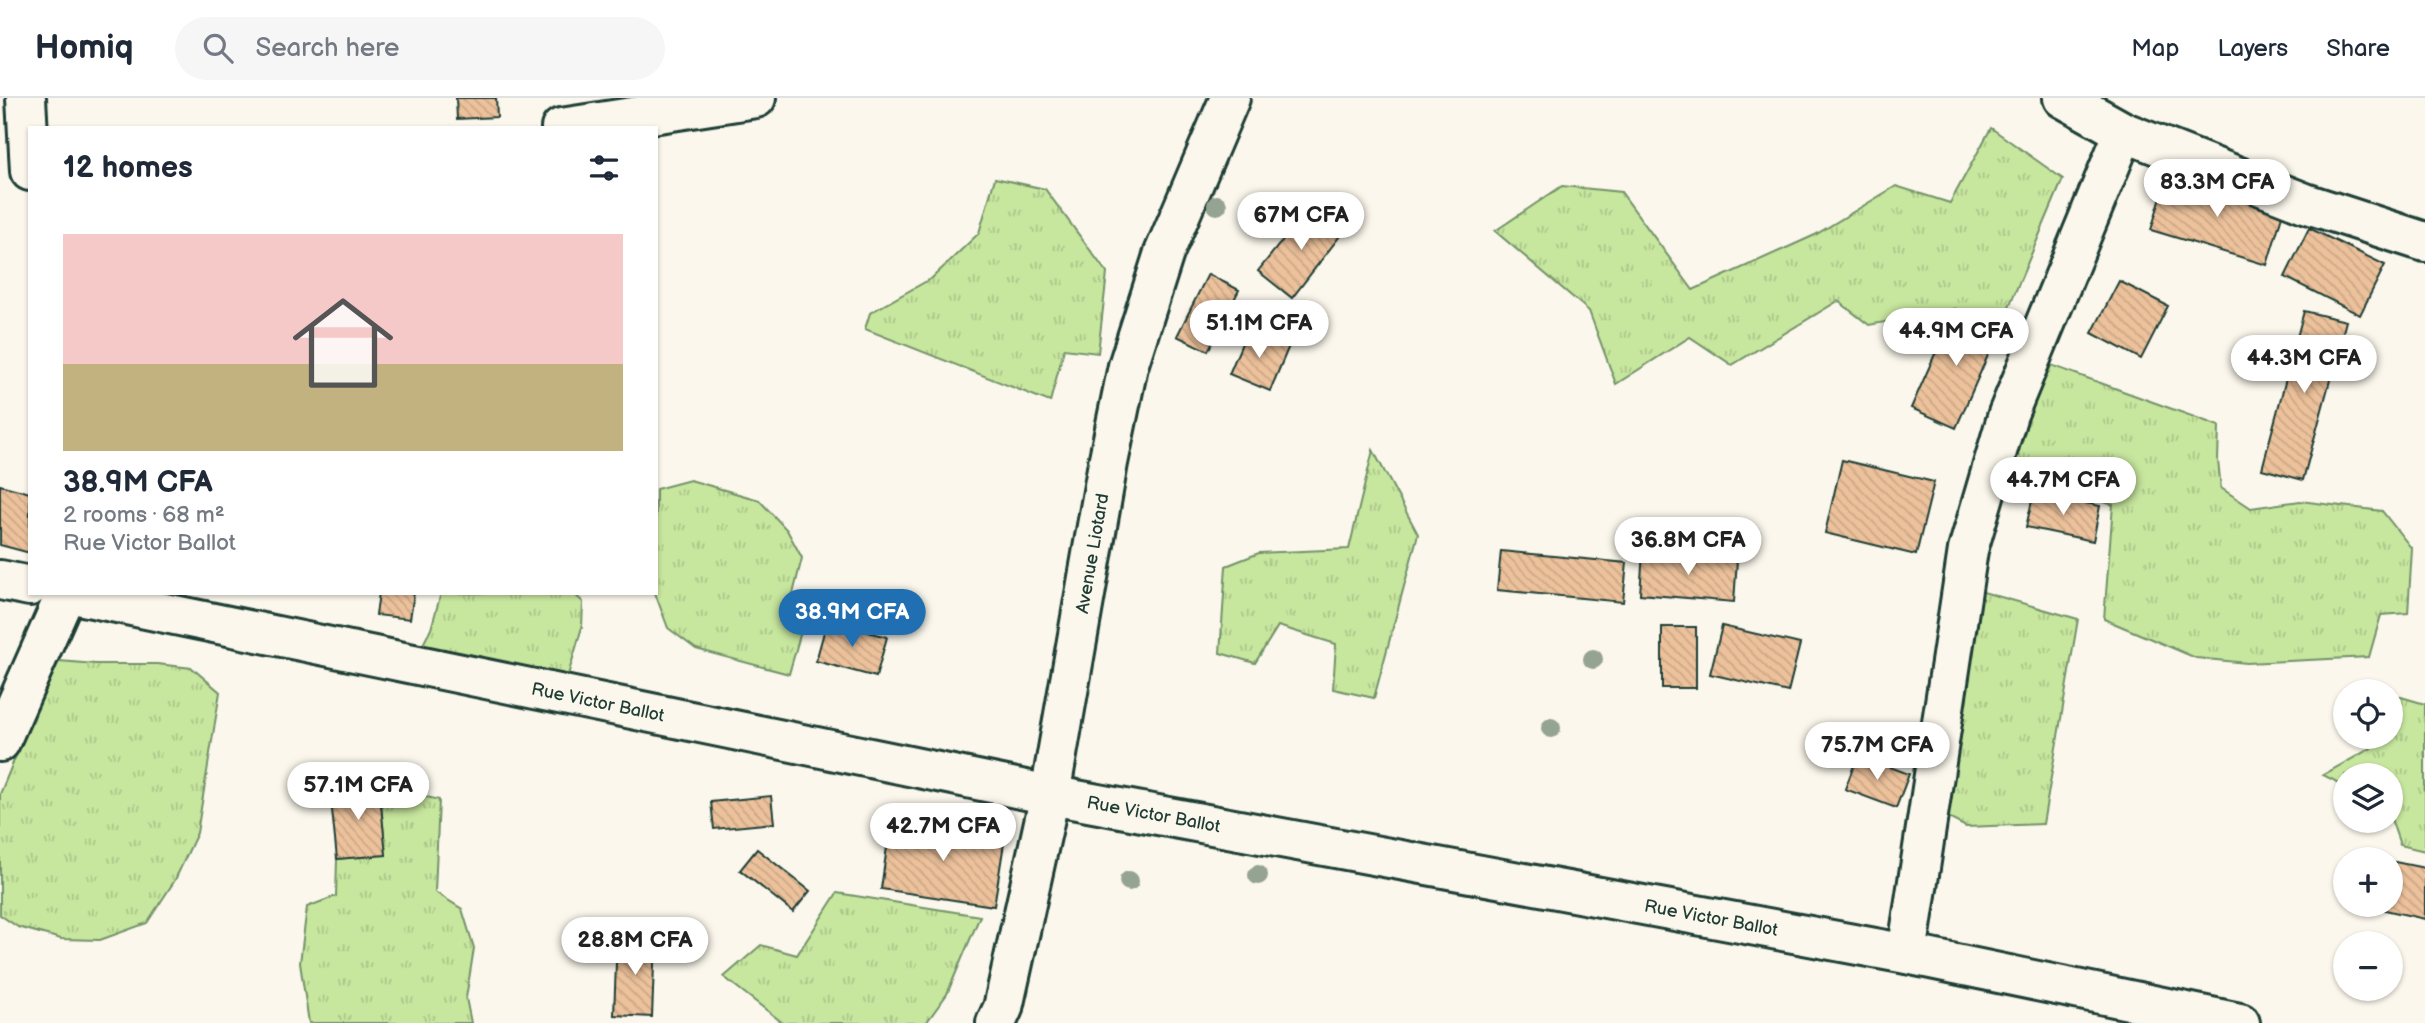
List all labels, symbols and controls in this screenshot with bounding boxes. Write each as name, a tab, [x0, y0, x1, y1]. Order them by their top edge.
search box	[175, 17, 665, 80]
text: Homiq	[35, 28, 133, 68]
icon: search	[199, 29, 237, 67]
text: Search here	[255, 33, 400, 64]
text: Map	[2131, 34, 2179, 63]
text: Layers	[2217, 34, 2288, 63]
text: Share	[2326, 34, 2390, 63]
icon: filters	[585, 149, 623, 187]
text: 12 homes	[63, 150, 193, 186]
pin: 83.3M CFA	[2137, 159, 2297, 219]
text: 83.3M CFA	[2160, 168, 2274, 196]
pin: 67M CFA	[1236, 192, 1366, 252]
text: 67M CFA	[1253, 201, 1349, 229]
icon: home	[280, 280, 406, 406]
pin: 51.1M CFA	[1179, 300, 1339, 360]
pin: 44.9M CFA	[1876, 308, 2036, 368]
text: 51.1M CFA	[1206, 309, 1312, 337]
text: 44.9M CFA	[1899, 317, 2013, 345]
pin: 44.3M CFA	[2224, 336, 2384, 395]
text: 44.3M CFA	[2247, 344, 2361, 372]
pin: 44.7M CFA	[1983, 458, 2143, 517]
text: 38.9M CFA	[63, 465, 213, 501]
text: 44.7M CFA	[2006, 466, 2120, 494]
street label: Avenue Liotard	[1071, 492, 1113, 615]
text: 2 rooms · 68 m²	[63, 501, 225, 529]
pin: 36.8M CFA	[1608, 518, 1768, 577]
text: 36.8M CFA	[1630, 526, 1746, 554]
text: Rue Victor Ballot	[63, 529, 236, 557]
pin: 38.9M CFA	[772, 589, 932, 649]
text: 38.9M CFA	[795, 598, 909, 626]
street label: Rue Victor Ballot	[529, 678, 667, 726]
map controls	[2333, 679, 2403, 1001]
button: locate	[2333, 679, 2403, 749]
pin: 75.7M CFA	[1797, 722, 1957, 782]
text: 75.7M CFA	[1821, 731, 1933, 759]
pin: 57.1M CFA	[278, 762, 438, 822]
button: layers	[2333, 763, 2403, 833]
text: 57.1M CFA	[303, 771, 413, 799]
street label: Rue Victor Ballot	[1085, 792, 1223, 837]
pin: 42.7M CFA	[863, 804, 1023, 863]
text: 42.7M CFA	[886, 812, 1000, 840]
button: +	[2333, 847, 2403, 917]
street label: Rue Victor Ballot	[1643, 895, 1780, 940]
pin: 28.8M CFA	[555, 918, 715, 977]
text: 28.8M CFA	[577, 926, 693, 954]
button: −	[2333, 931, 2403, 1001]

